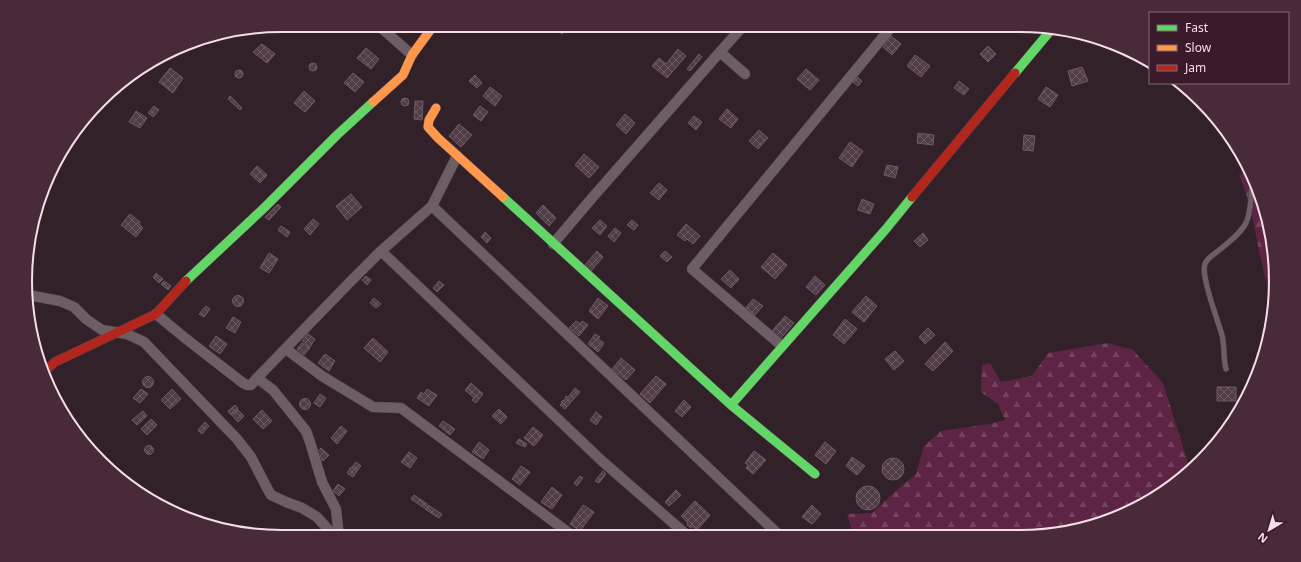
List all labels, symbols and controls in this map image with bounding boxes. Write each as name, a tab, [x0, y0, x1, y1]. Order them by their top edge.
legend	[1149, 12, 1289, 84]
text: Fast	[1185, 19, 1209, 36]
text: Slow	[1185, 39, 1212, 56]
text: Jam	[1184, 59, 1206, 76]
north arrow	[1249, 510, 1289, 550]
text: N	[1254, 530, 1271, 547]

